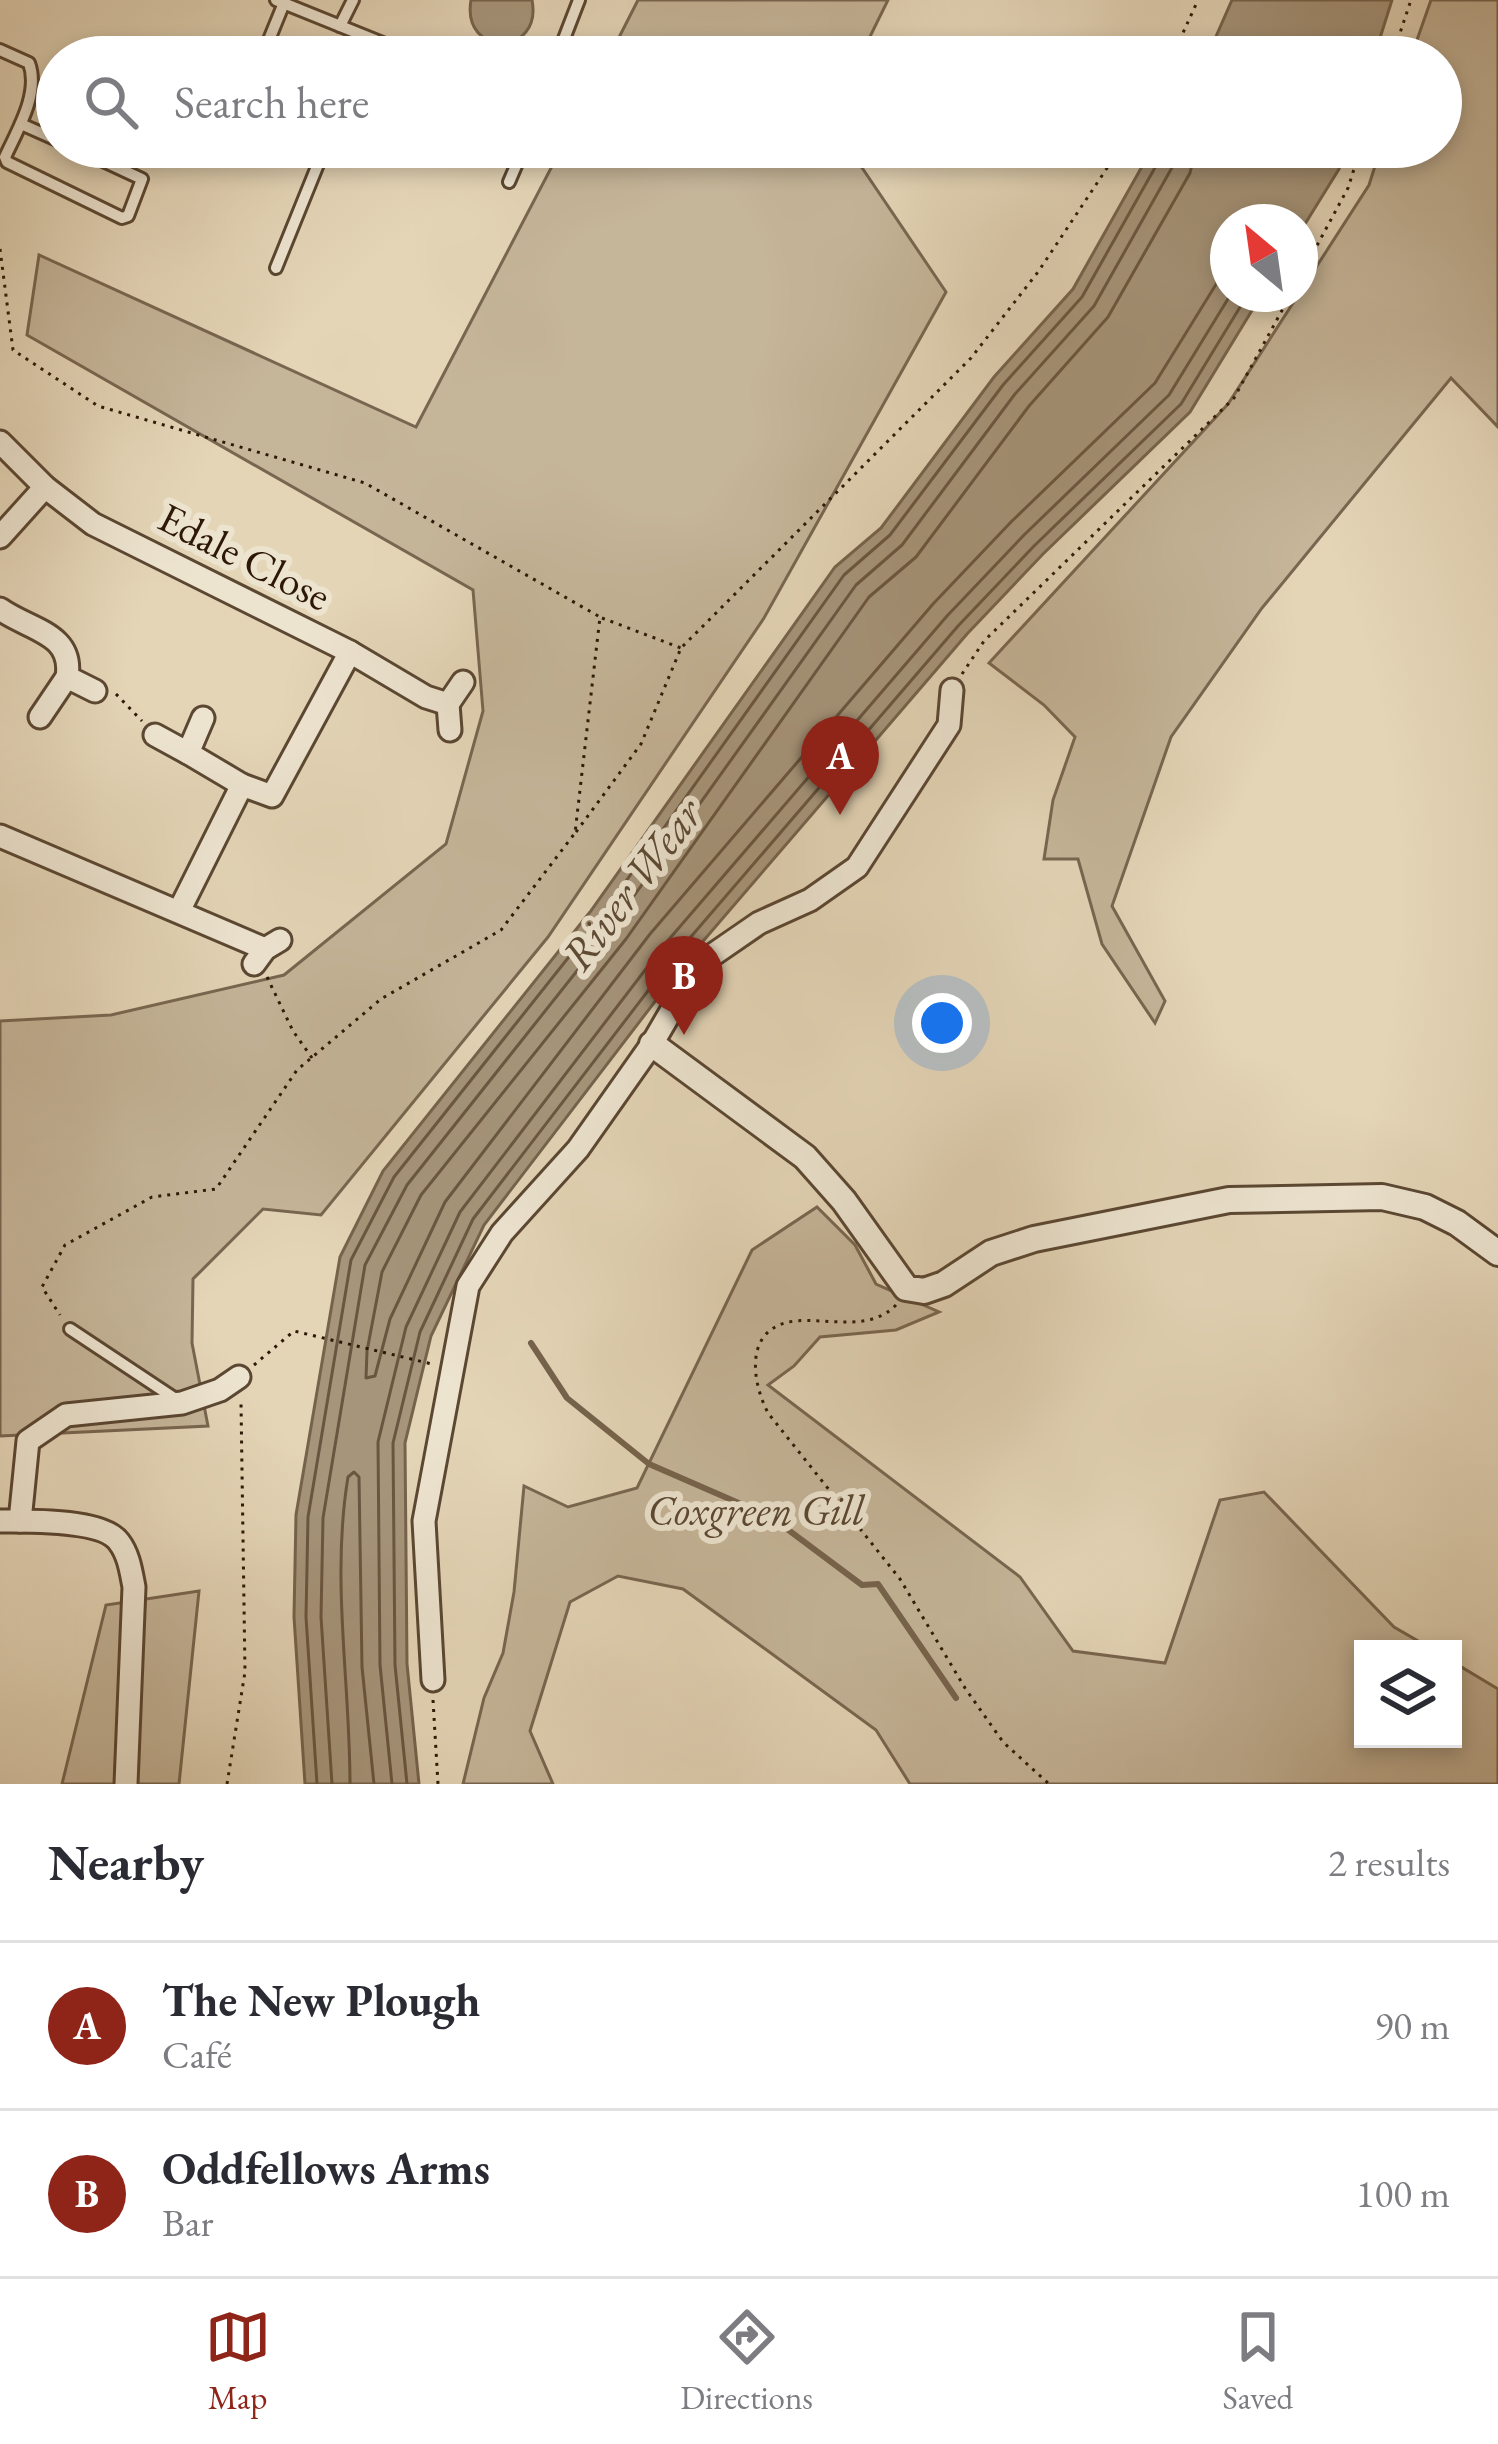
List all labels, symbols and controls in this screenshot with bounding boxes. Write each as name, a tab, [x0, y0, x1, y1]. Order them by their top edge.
search box	[36, 36, 1462, 168]
icon: search	[78, 69, 144, 135]
text: Search here	[174, 73, 369, 131]
north arrow	[1210, 204, 1318, 312]
street label: Edale Close	[149, 490, 340, 623]
pin: A	[801, 716, 879, 815]
water label: River Wear	[547, 785, 716, 982]
pin: B	[645, 936, 723, 1035]
your location	[912, 993, 972, 1053]
park label: Coxgreen Gill	[648, 1483, 865, 1538]
map controls	[1354, 1640, 1462, 1748]
button: layers	[1354, 1640, 1462, 1748]
text: Nearby	[48, 1829, 204, 1895]
text: 2 results	[1328, 1837, 1450, 1888]
text: The New Plough	[162, 1971, 480, 2029]
text: A	[73, 2000, 101, 2051]
text: 90 m	[1374, 2000, 1450, 2051]
text: Café	[162, 2029, 232, 2080]
text: Oddfellows Arms	[162, 2139, 490, 2197]
text: B	[75, 2168, 99, 2219]
text: 100 m	[1356, 2168, 1450, 2219]
text: Bar	[162, 2197, 213, 2248]
tab: Map	[205, 2304, 271, 2419]
tab: Directions	[680, 2304, 813, 2419]
tab: Saved	[1223, 2304, 1293, 2419]

